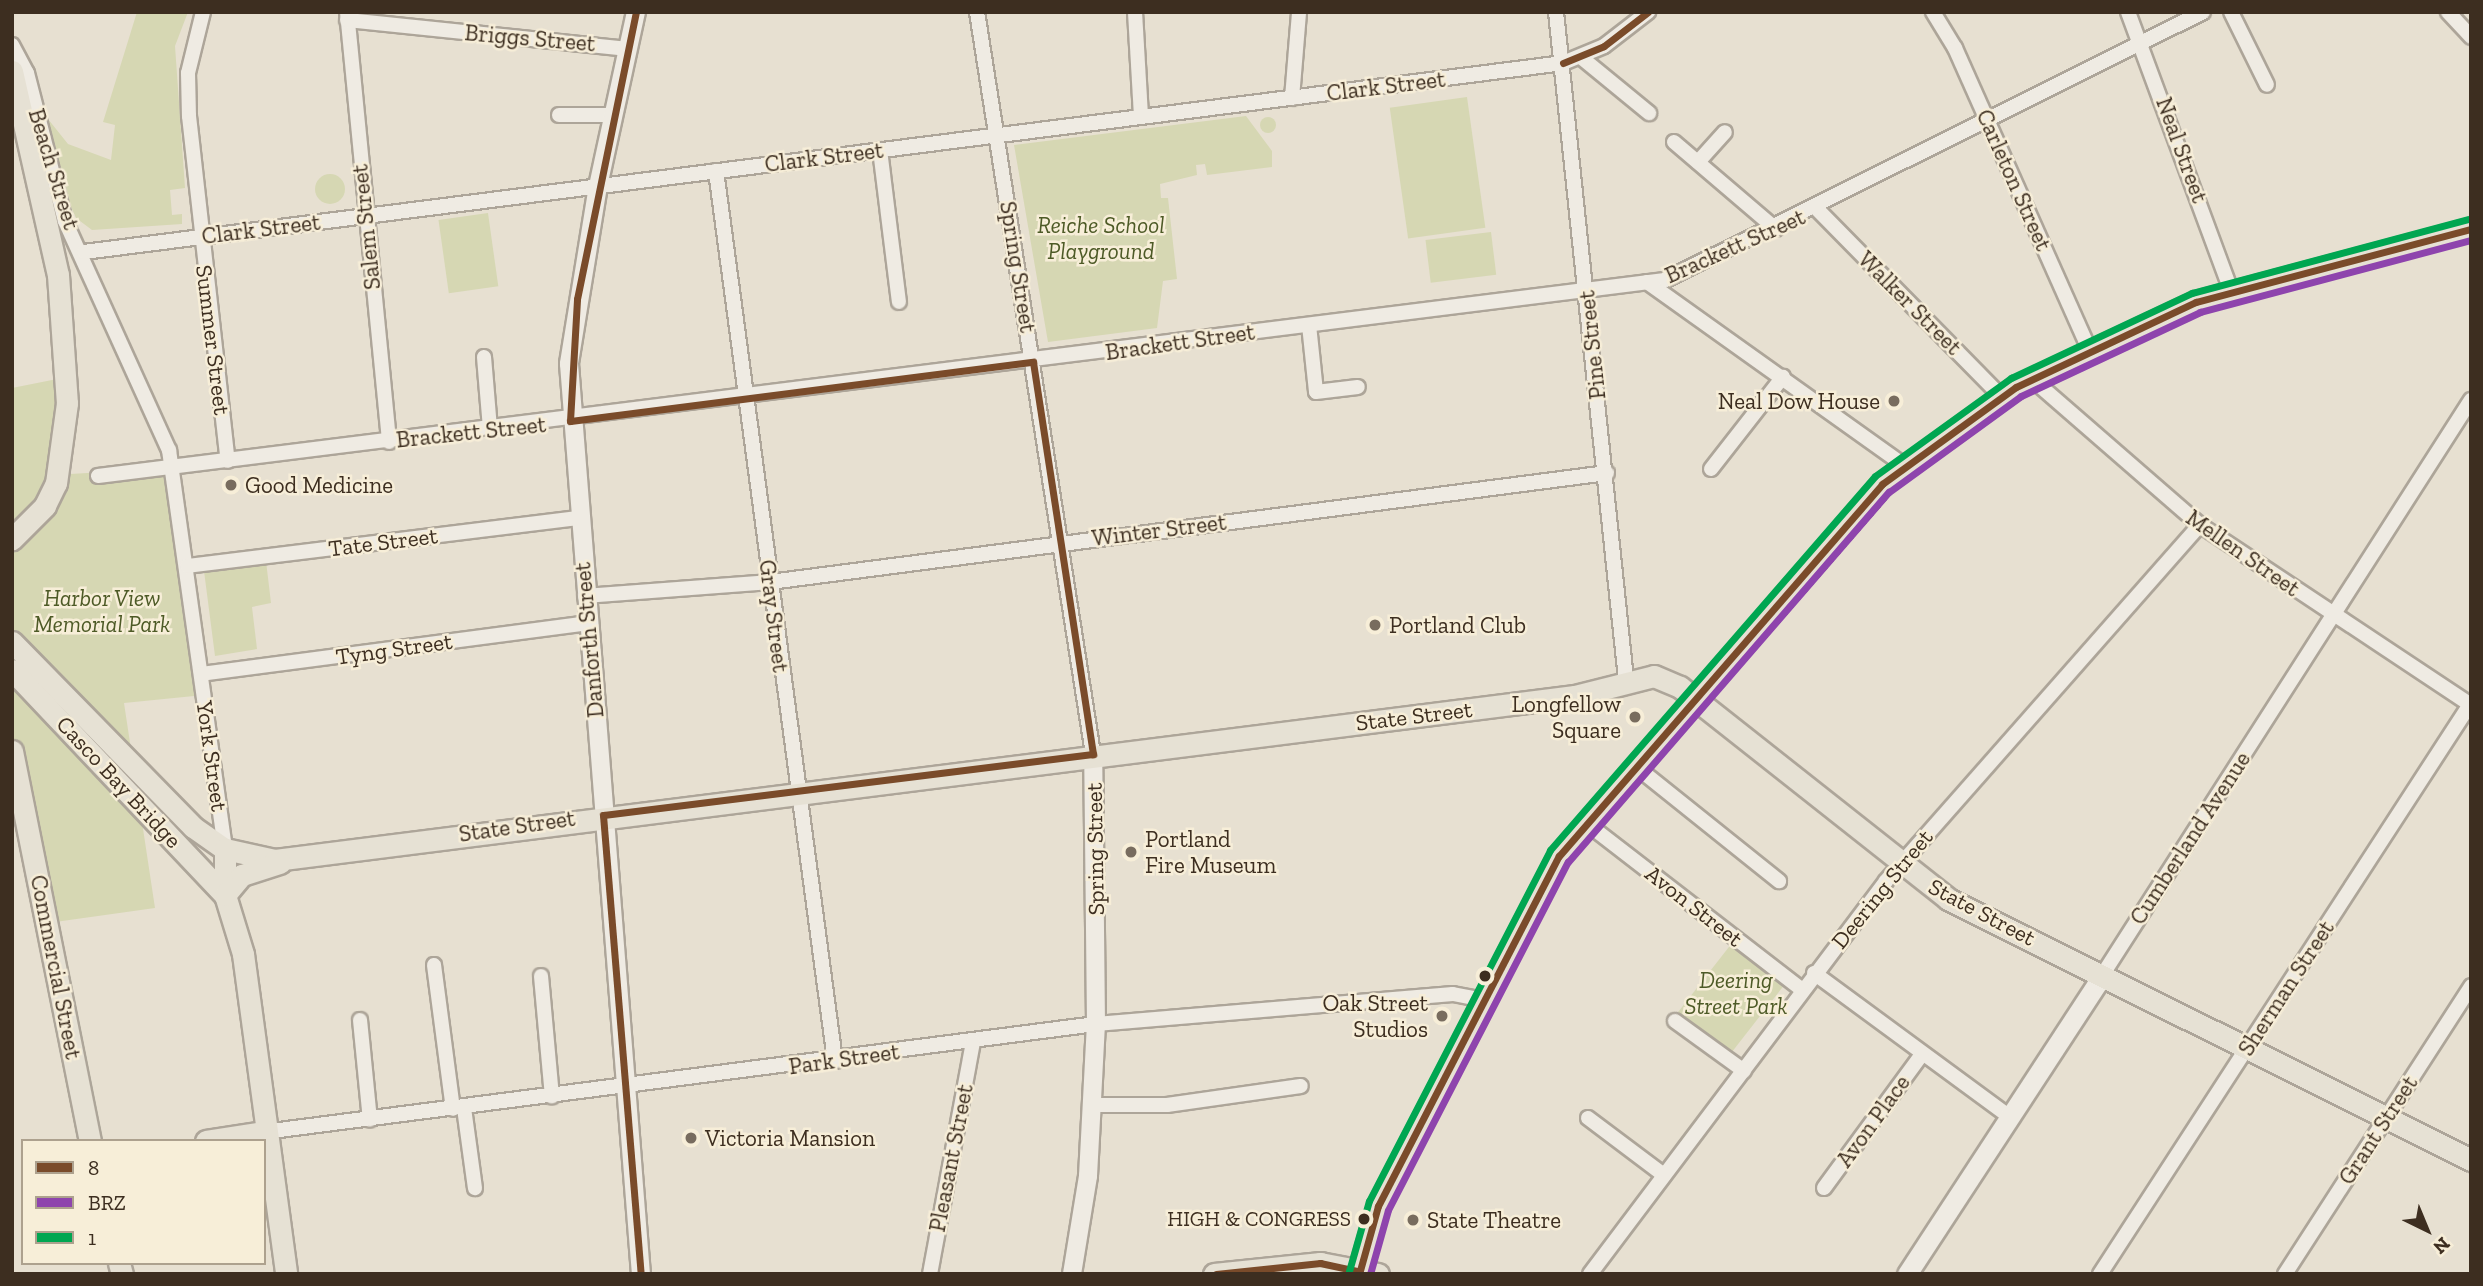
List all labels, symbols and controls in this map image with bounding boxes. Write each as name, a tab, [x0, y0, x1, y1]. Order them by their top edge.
street label: Briggs Street	[463, 19, 597, 57]
street label: Clark Street	[1325, 65, 1447, 107]
street label: Neal Street	[2150, 93, 2214, 207]
street label: Beach Street	[23, 105, 85, 233]
street label: Carleton Street	[1971, 105, 2057, 255]
street label: Clark Street	[763, 136, 885, 178]
street label: Salem Street	[346, 163, 386, 291]
street label: Spring Street	[994, 199, 1042, 335]
street label: Brackett Street	[1661, 203, 1809, 289]
street label: Clark Street	[200, 208, 322, 250]
park label: Reiche School Playground	[1037, 211, 1165, 265]
street label: Walker Street	[1852, 245, 1968, 361]
street label: Summer Street	[190, 263, 236, 417]
street label: Pine Street	[1573, 289, 1611, 401]
street label: Brackett Street	[1104, 318, 1256, 366]
place label: Neal Dow House	[1717, 387, 1880, 415]
marker: Neal Dow House	[1886, 393, 1902, 409]
street label: Brackett Street	[395, 410, 547, 454]
place label: Good Medicine	[245, 471, 393, 499]
marker: Good Medicine	[223, 477, 239, 493]
street label: Mellen Street	[2181, 504, 2305, 602]
street label: Winter Street	[1090, 508, 1228, 552]
street label: Tate Street	[327, 522, 439, 562]
street label: Gray Street	[753, 558, 795, 674]
street label: Danforth Street	[568, 561, 610, 719]
park label: Harbor View Memorial Park	[34, 584, 170, 638]
place label: Portland Club	[1389, 611, 1526, 639]
marker: Portland Club	[1367, 617, 1383, 633]
street label: Tyng Street	[334, 627, 454, 671]
place label: Longfellow Square	[1511, 690, 1621, 744]
street label: State Street	[1354, 695, 1474, 737]
street label: York Street	[191, 699, 233, 813]
marker: Longfellow Square	[1627, 709, 1643, 725]
street label: Casco Bay Bridge	[51, 710, 187, 854]
street label: Cumberland Avenue	[2124, 746, 2256, 930]
street label: Spring Street	[1080, 782, 1110, 916]
street label: State Street	[457, 804, 577, 848]
street label: Deering Street	[1825, 824, 1939, 954]
place label: Portland Fire Museum	[1145, 825, 1276, 879]
marker: Portland Fire Museum	[1123, 844, 1139, 860]
street label: Avon Street	[1640, 859, 1748, 953]
street label: State Street	[1924, 872, 2040, 952]
street label: Commercial Street	[25, 873, 87, 1061]
street label: Sherman Street	[2232, 915, 2340, 1061]
park label: Deering Street Park	[1684, 966, 1788, 1020]
unlabelled marker	[1478, 969, 1492, 983]
place label: Oak Street Studios	[1322, 989, 1428, 1043]
marker: Oak Street Studios	[1434, 1008, 1450, 1024]
street label: Park Street	[787, 1038, 901, 1080]
street label: Avon Place	[1830, 1070, 1916, 1172]
street label: Grant Street	[2333, 1070, 2423, 1190]
street label: Pleasant Street	[923, 1082, 979, 1234]
place label: Victoria Mansion	[705, 1124, 875, 1152]
marker: Victoria Mansion	[683, 1130, 699, 1146]
legend	[21, 1139, 266, 1265]
text: 8	[88, 1155, 99, 1180]
text: BRZ	[88, 1190, 126, 1215]
north arrow	[2392, 1195, 2462, 1265]
place label: HIGH & CONGRESS	[1167, 1206, 1351, 1232]
place label: State Theatre	[1427, 1206, 1562, 1234]
marker: HIGH & CONGRESS	[1357, 1212, 1371, 1226]
marker: State Theatre	[1405, 1212, 1421, 1228]
text: 1	[88, 1225, 96, 1250]
text: N	[2429, 1232, 2455, 1259]

